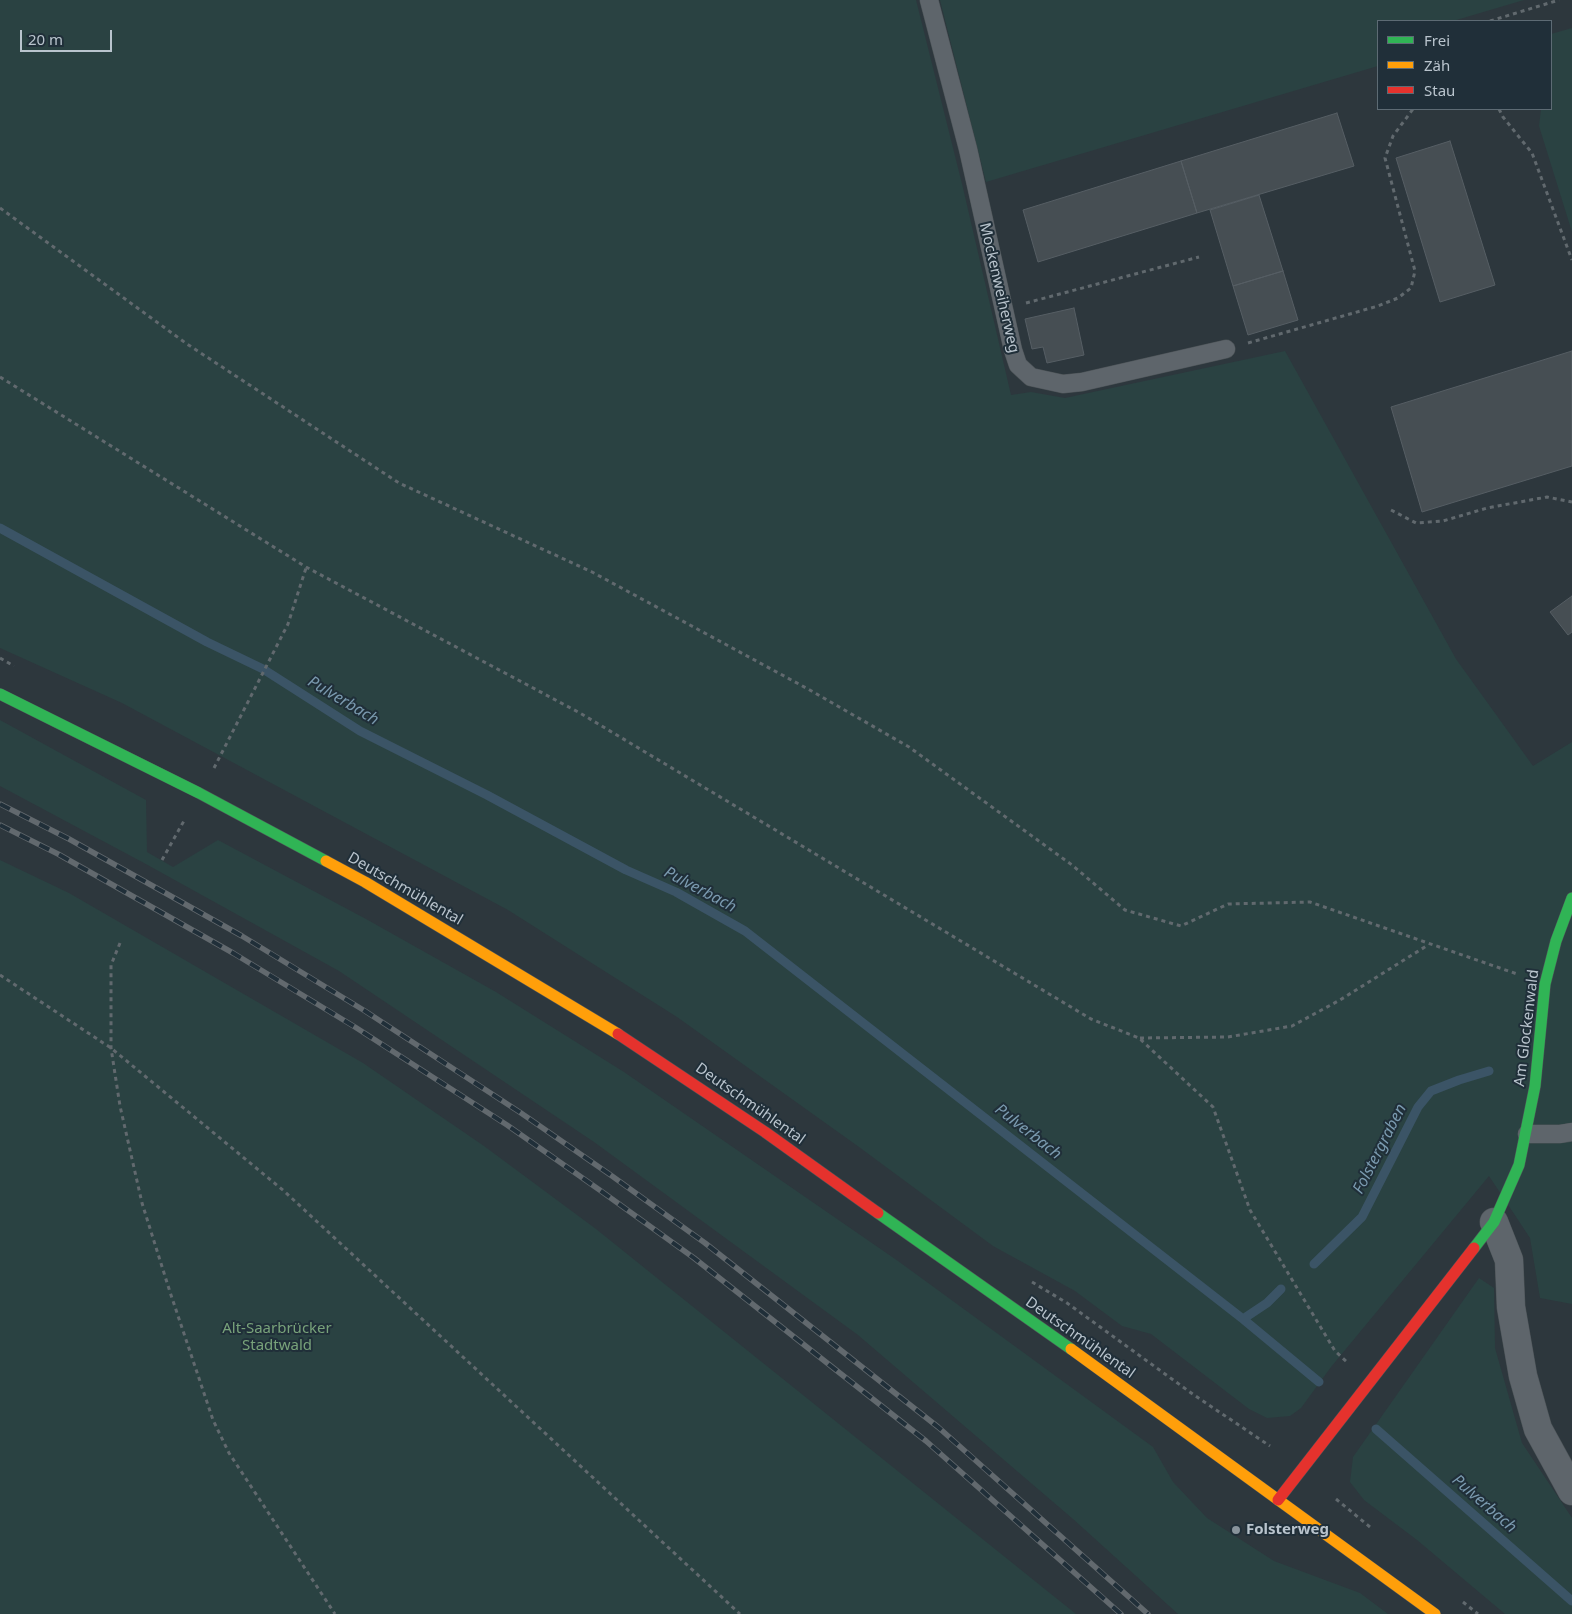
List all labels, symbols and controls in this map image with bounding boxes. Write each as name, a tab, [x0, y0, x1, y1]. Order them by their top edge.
scale bar	[22, 20, 115, 52]
legend	[1377, 20, 1552, 110]
text: 20 m	[28, 29, 63, 49]
text: Frei	[1424, 30, 1450, 50]
text: Zäh	[1424, 55, 1450, 75]
text: Stau	[1424, 80, 1455, 100]
street label: Mockenweiherweg	[975, 221, 1023, 355]
water label: Pulverbach	[304, 672, 382, 730]
street label: Deutschmühlental	[344, 849, 466, 929]
water label: Pulverbach	[661, 863, 739, 917]
street label: Am Glockenwald	[1511, 969, 1543, 1087]
street label: Deutschmühlental	[692, 1059, 808, 1149]
water label: Pulverbach	[991, 1100, 1065, 1164]
water label: Folstergraben	[1349, 1101, 1411, 1197]
street label: Deutschmühlental	[1022, 1293, 1138, 1383]
park label: Alt-Saarbrücker Stadtwald	[222, 1320, 332, 1355]
water label: Pulverbach	[1448, 1471, 1520, 1537]
place label: Folsterweg	[1246, 1521, 1329, 1539]
marker: Folsterweg	[1230, 1524, 1242, 1536]

